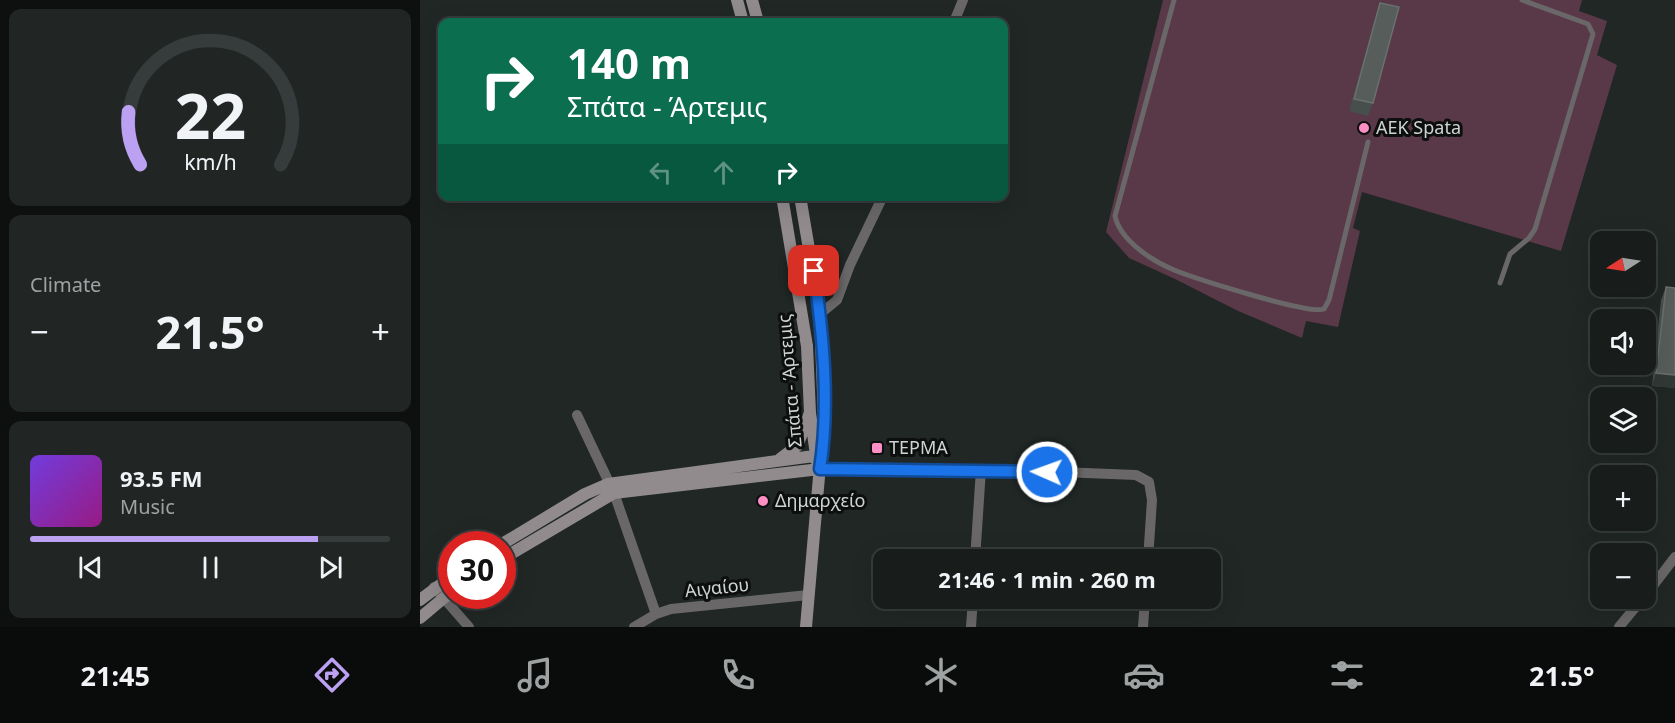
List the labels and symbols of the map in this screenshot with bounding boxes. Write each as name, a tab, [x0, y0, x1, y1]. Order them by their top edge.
place label: AEK Spata	[1376, 115, 1461, 139]
marker: AEK Spata	[1357, 121, 1371, 135]
north arrow	[1590, 231, 1656, 297]
pin	[788, 245, 839, 296]
street label: Σπάτα - Άρτεμις	[771, 313, 807, 449]
place label: ΤΕΡΜΑ	[889, 435, 948, 459]
position arrow	[1015, 440, 1079, 504]
marker: ΤΕΡΜΑ	[870, 441, 884, 455]
place label: Δημαρχείο	[775, 488, 866, 512]
marker: Δημαρχείο	[756, 494, 770, 508]
speed limit sign: 30	[438, 531, 516, 609]
street label: Αιγαίου	[683, 572, 750, 602]

